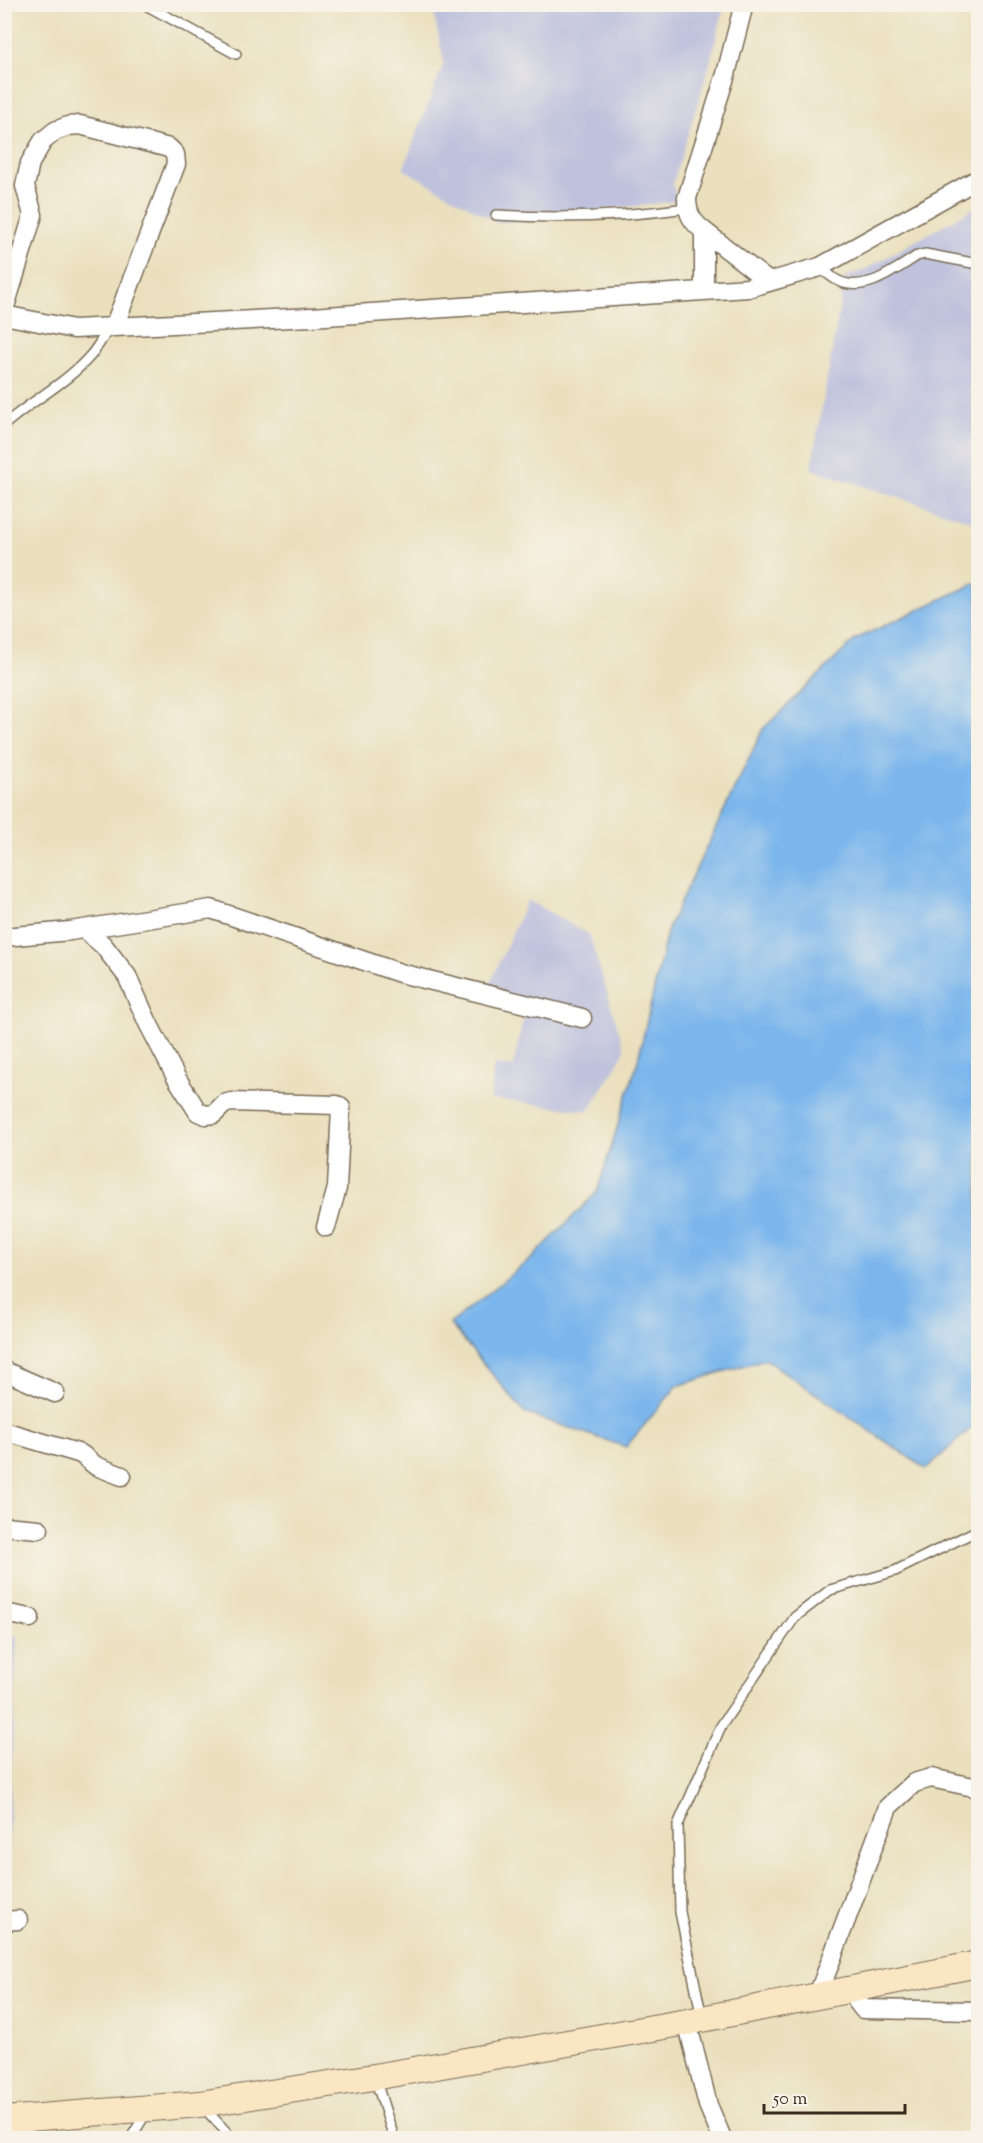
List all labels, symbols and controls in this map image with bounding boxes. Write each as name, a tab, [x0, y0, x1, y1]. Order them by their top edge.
scale bar	[764, 2077, 905, 2115]
text: 50 m	[772, 2087, 808, 2113]

